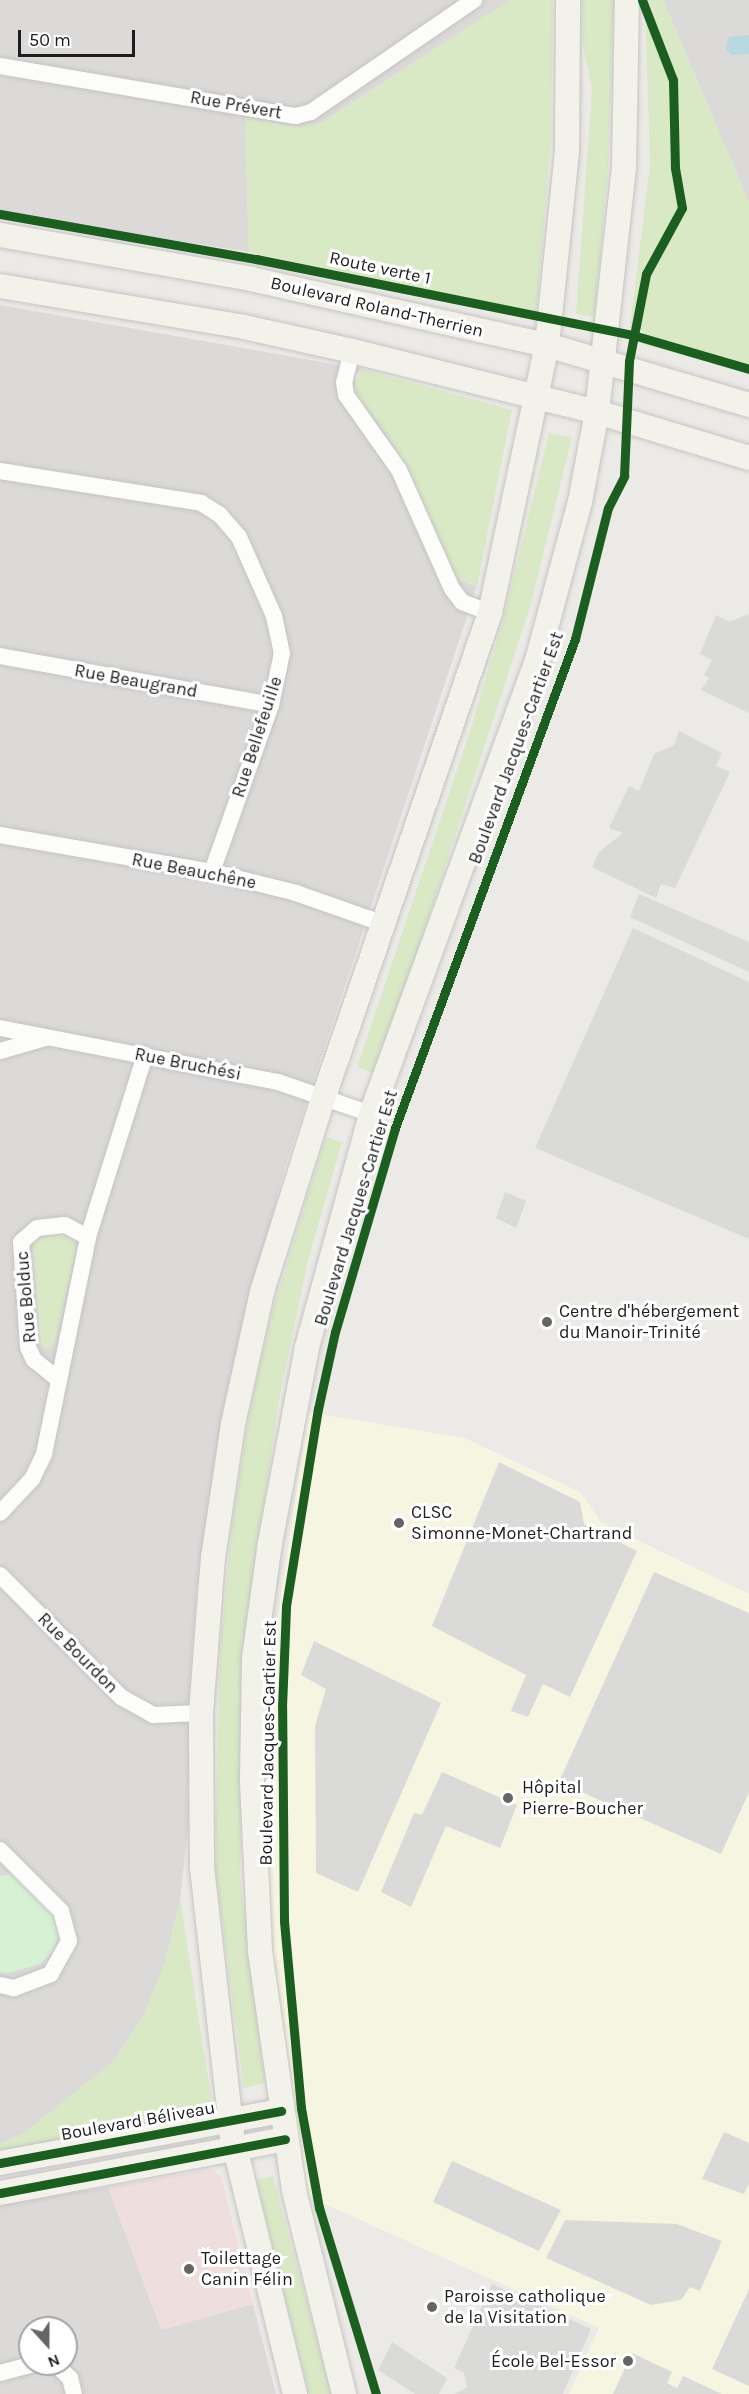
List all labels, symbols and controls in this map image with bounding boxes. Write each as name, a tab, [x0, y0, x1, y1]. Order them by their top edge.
scale bar	[21, 18, 138, 56]
text: 50 m	[29, 29, 71, 51]
street label: Rue Prévert	[188, 86, 284, 124]
street label: Route verte 1	[327, 247, 433, 289]
street label: Boulevard Roland-Therrien	[268, 272, 486, 342]
street label: Boulevard Jacques-Cartier Est	[464, 629, 568, 867]
street label: Rue Beaugrand	[73, 660, 199, 702]
street label: Rue Bellefeuille	[227, 674, 287, 800]
street label: Rue Beauchêne	[130, 848, 258, 894]
street label: Rue Bruchési	[133, 1043, 243, 1085]
street label: Boulevard Jacques-Cartier Est	[310, 1088, 402, 1328]
street label: Rue Bolduc	[11, 1250, 41, 1344]
place label: Centre d'hébergement du Manoir-Trinité	[559, 1301, 739, 1344]
marker: Centre d'hébergement du Manoir-Trinité	[540, 1315, 554, 1329]
place label: CLSC Simonne-Monet-Chartrand	[411, 1502, 632, 1544]
marker: CLSC Simonne-Monet-Chartrand	[392, 1516, 406, 1530]
street label: Rue Bourdon	[33, 1608, 123, 1698]
street label: Boulevard Jacques-Cartier Est	[255, 1620, 281, 1866]
place label: Hôpital Pierre-Boucher	[522, 1777, 643, 1820]
marker: Hôpital Pierre-Boucher	[499, 1789, 517, 1807]
street label: Boulevard Béliveau	[59, 2097, 217, 2145]
place label: Toilettage Canin Félin	[201, 2248, 293, 2290]
marker: Toilettage Canin Félin	[182, 2262, 196, 2276]
place label: Paroisse catholique de la Visitation	[444, 2286, 606, 2328]
marker: Paroisse catholique de la Visitation	[425, 2300, 439, 2314]
north arrow	[18, 2316, 78, 2376]
text: N	[45, 2350, 63, 2372]
place label: École Bel-Essor	[491, 2350, 616, 2372]
marker: École Bel-Essor	[621, 2354, 635, 2368]

